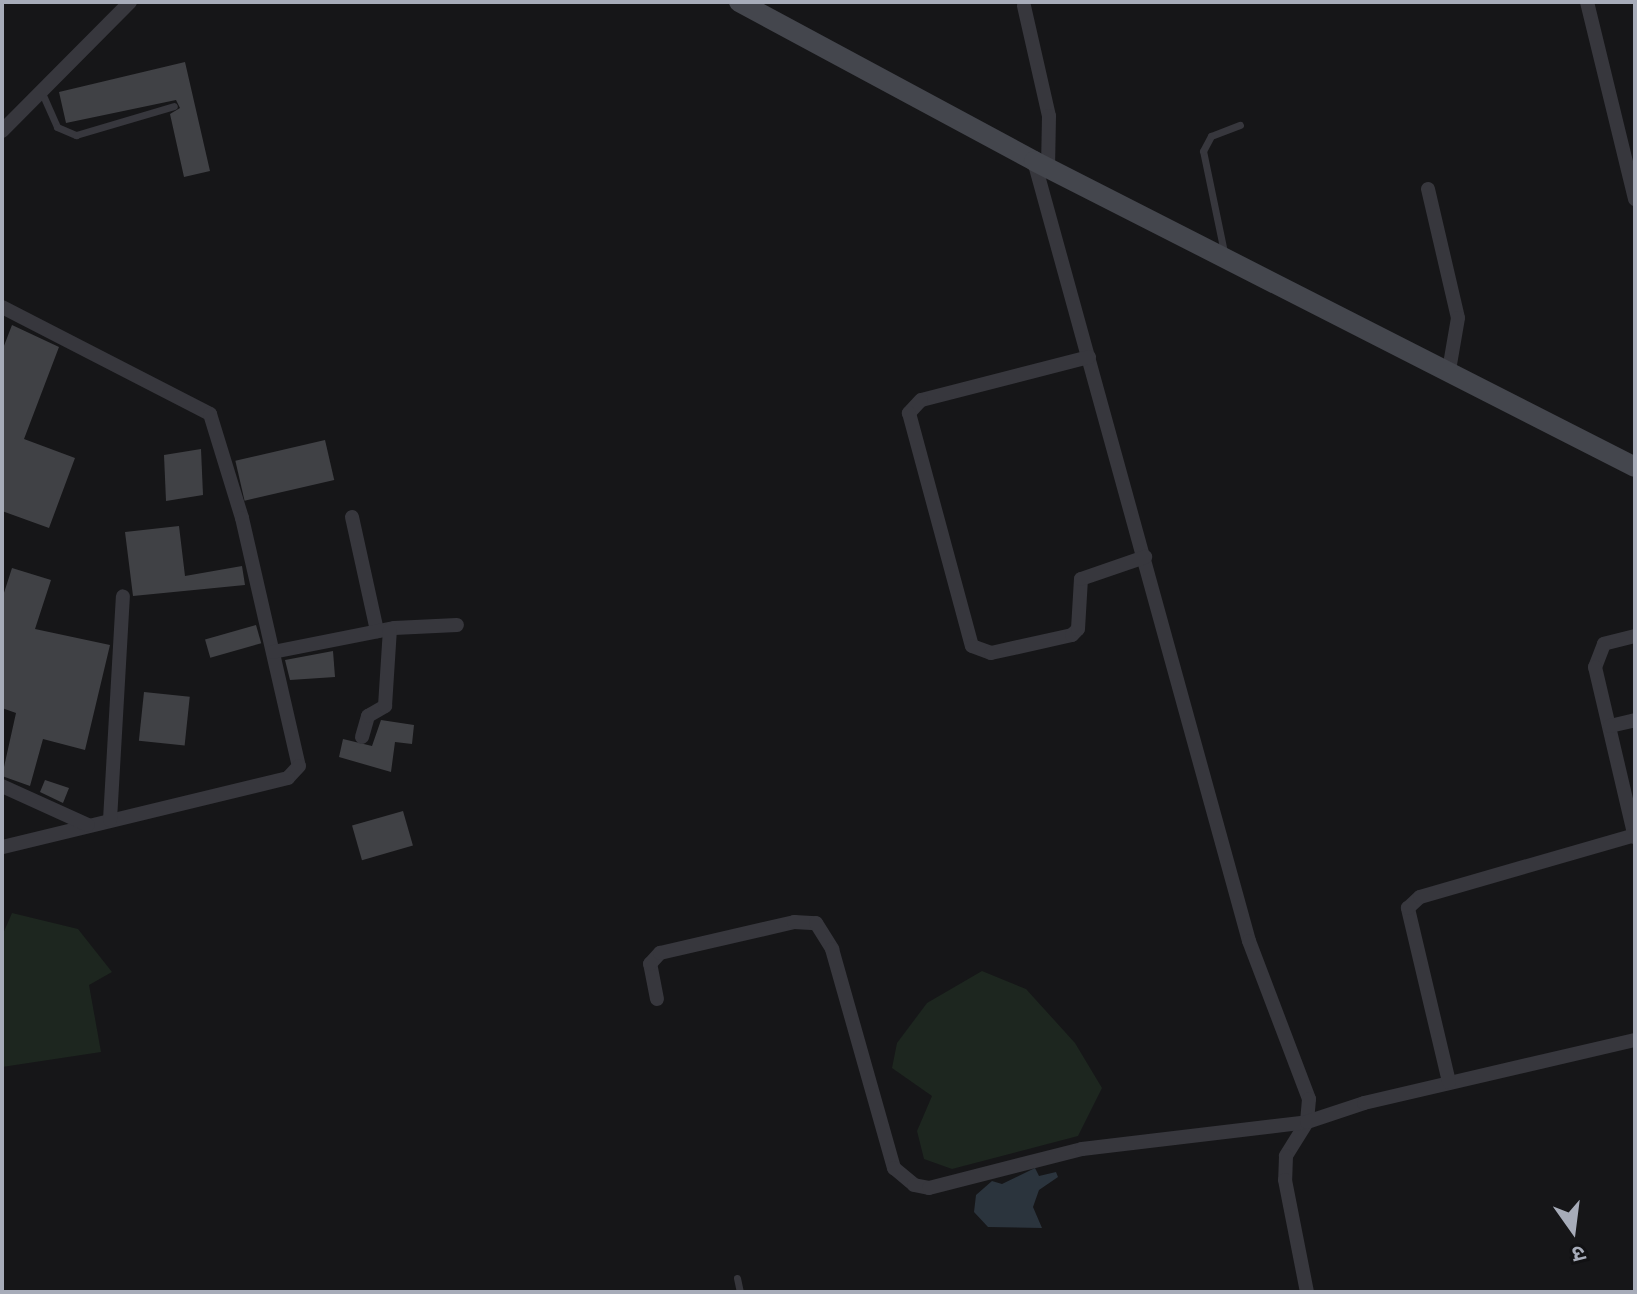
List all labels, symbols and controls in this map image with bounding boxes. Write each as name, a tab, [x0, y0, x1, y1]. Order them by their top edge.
north arrow	[1533, 1190, 1613, 1270]
text: उ	[1570, 1240, 1588, 1267]

